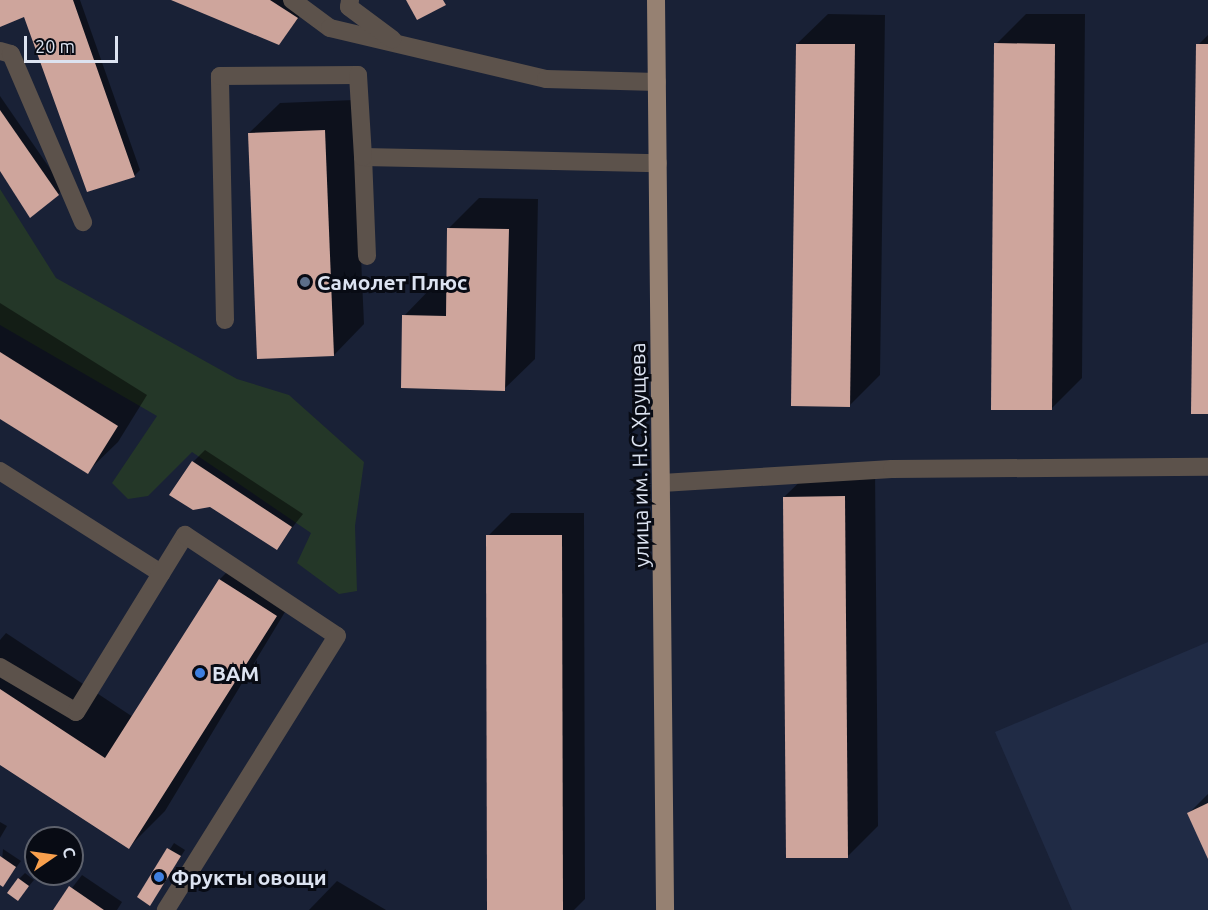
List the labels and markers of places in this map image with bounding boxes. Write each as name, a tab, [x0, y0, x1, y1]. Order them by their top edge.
place label: Самолет Плюс	[317, 269, 467, 295]
marker: Самолет Плюс	[298, 275, 312, 289]
place label: ВАМ	[212, 660, 259, 686]
marker: ВАМ	[193, 666, 207, 680]
place label: Фрукты овощи	[171, 864, 327, 890]
marker: Фрукты овощи	[152, 870, 166, 884]

